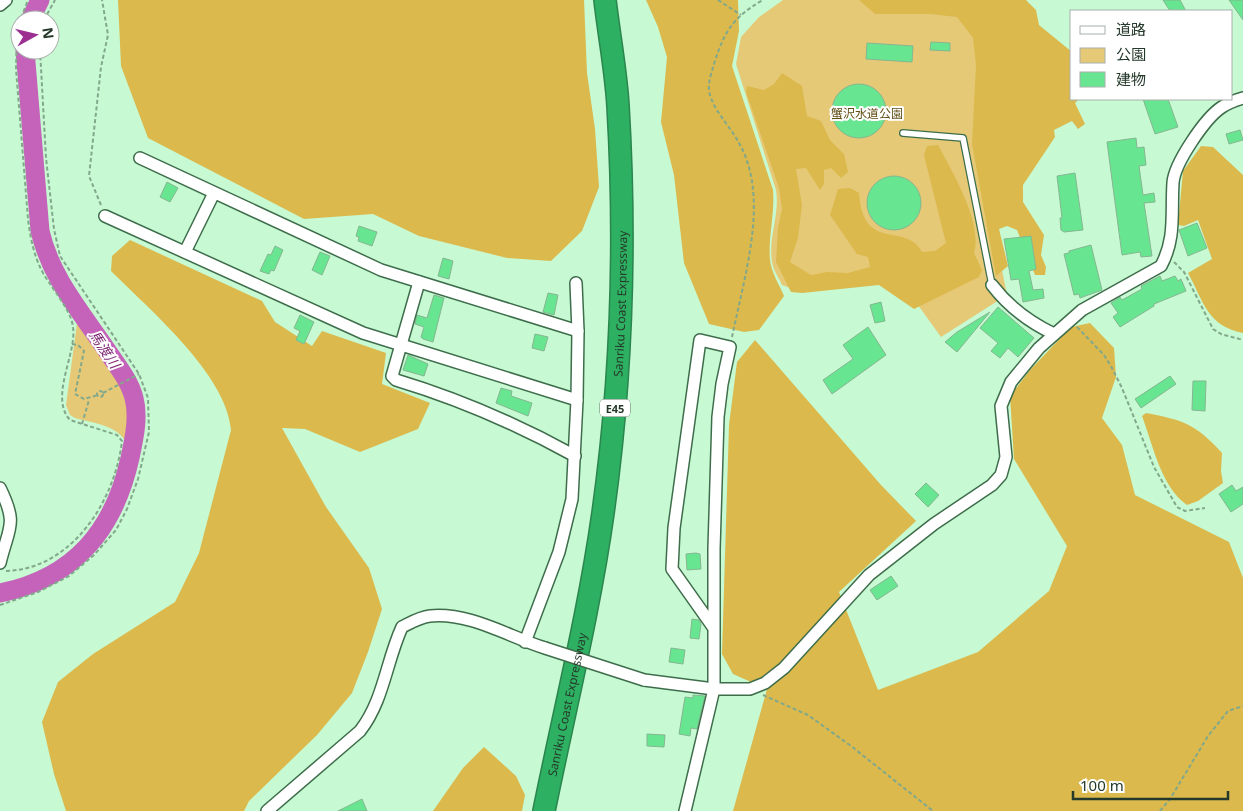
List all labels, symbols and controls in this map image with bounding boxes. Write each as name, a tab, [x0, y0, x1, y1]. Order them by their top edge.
north arrow	[10, 10, 60, 60]
legend	[1070, 10, 1233, 100]
text: 道路	[1116, 19, 1146, 39]
text: N	[38, 26, 59, 40]
text: 公園	[1116, 44, 1146, 64]
text: 建物	[1116, 69, 1146, 89]
park label: 蟹沢水道公園	[831, 105, 903, 122]
street label: Sanriku Coast Expressway	[609, 230, 630, 377]
water label: 馬渡川	[85, 326, 126, 373]
road number: E45	[600, 399, 630, 416]
street label: Sanriku Coast Expressway	[543, 630, 590, 778]
scale bar	[1073, 768, 1228, 800]
text: 100 m	[1080, 775, 1124, 795]

